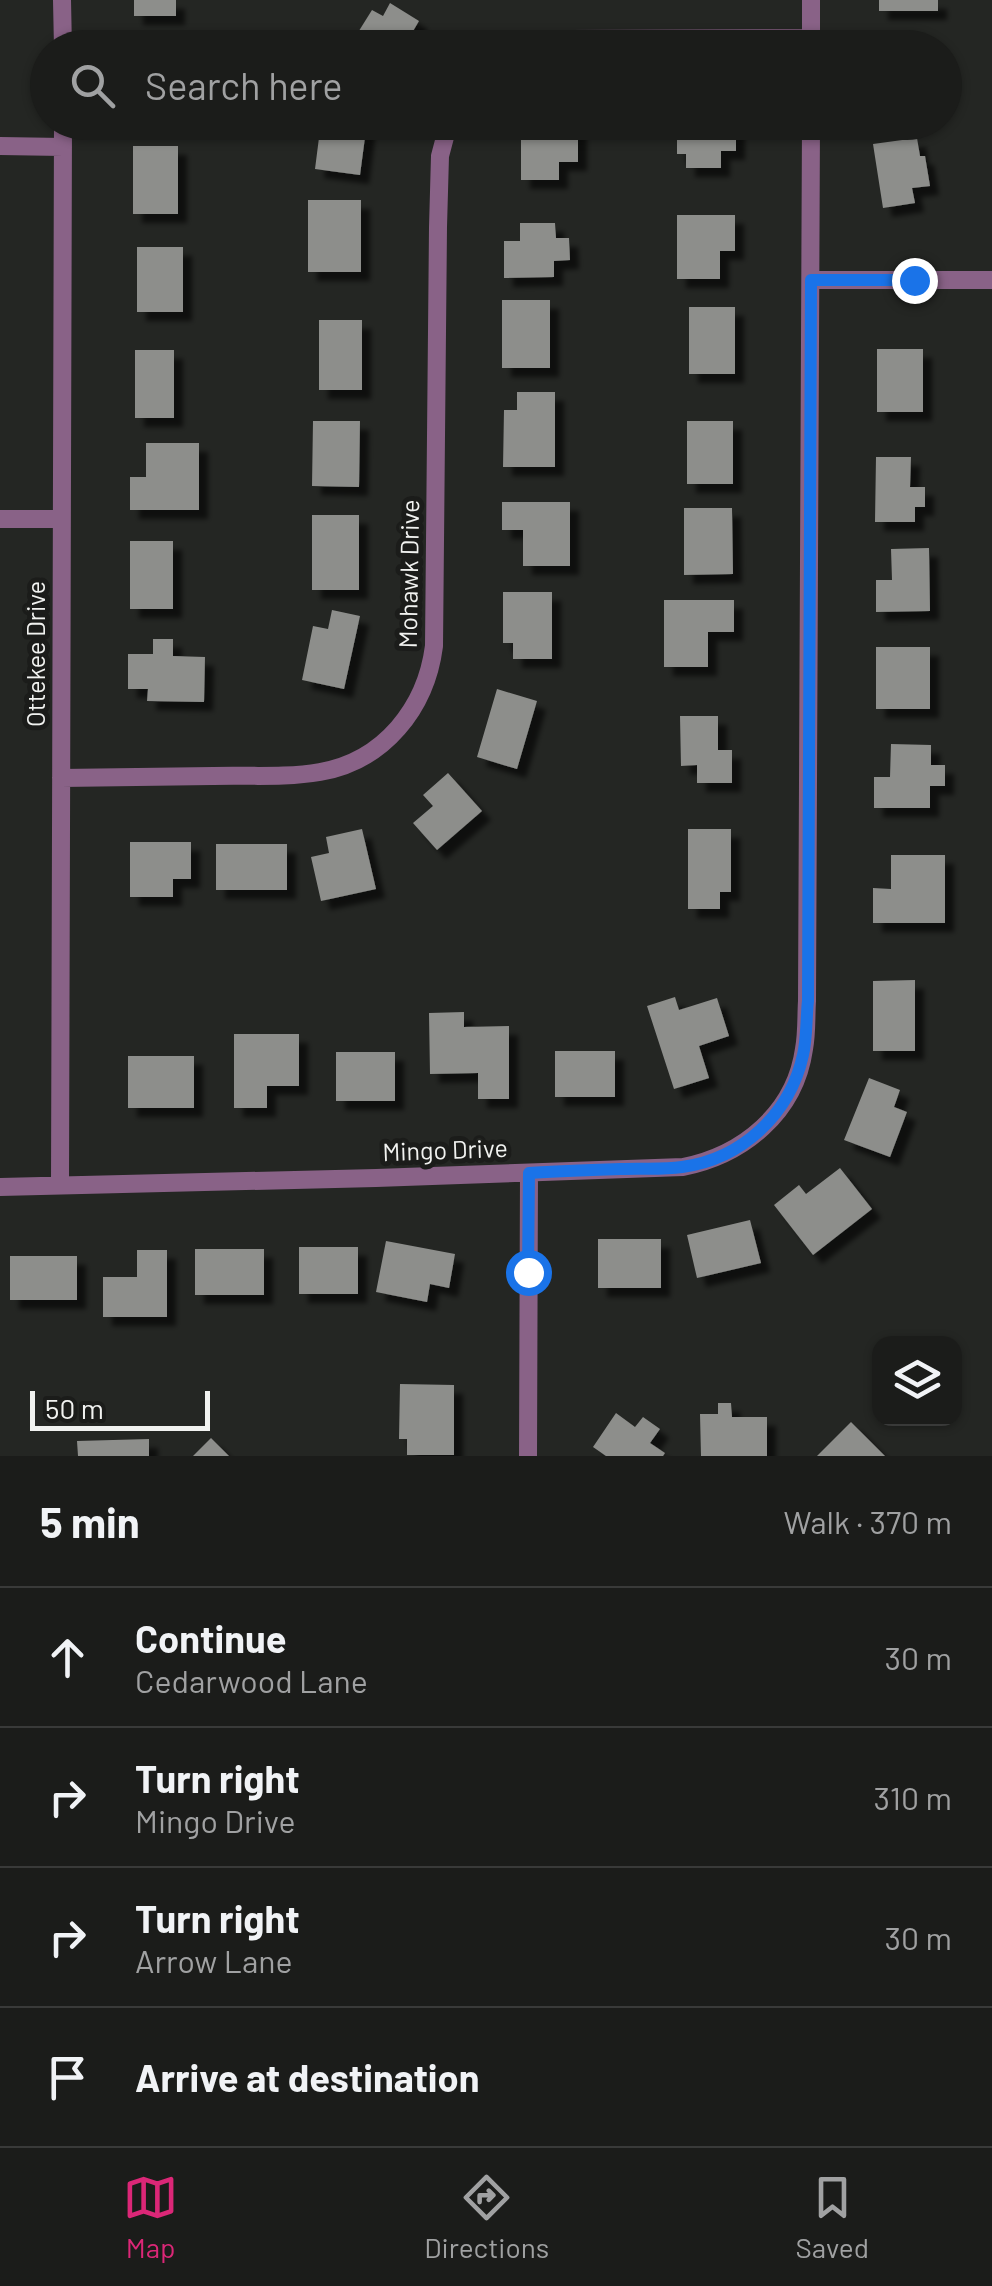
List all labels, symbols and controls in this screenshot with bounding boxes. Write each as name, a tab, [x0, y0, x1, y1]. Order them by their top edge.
search box	[30, 30, 962, 140]
icon: search	[65, 58, 120, 113]
text: Search here	[145, 62, 343, 108]
route end	[892, 258, 938, 304]
street label: Mohawk Drive	[392, 499, 424, 649]
street label: Ottekee Drive	[20, 581, 50, 727]
street label: Mingo Drive	[382, 1132, 508, 1166]
route start	[506, 1250, 552, 1296]
map controls	[872, 1336, 962, 1426]
button: layers	[872, 1336, 962, 1426]
scale bar	[30, 1386, 210, 1430]
text: 50 m	[45, 1391, 104, 1425]
text: 5 min	[40, 1496, 140, 1546]
text: Walk · 370 m	[784, 1502, 952, 1540]
text: Continue	[135, 1615, 286, 1661]
icon: ahead	[40, 1630, 95, 1685]
text: 30 m	[885, 1638, 952, 1676]
text: Cedarwood Lane	[135, 1661, 368, 1699]
text: Turn right	[135, 1755, 300, 1801]
icon: right	[40, 1770, 95, 1825]
text: 310 m	[874, 1778, 952, 1816]
text: Mingo Drive	[135, 1801, 296, 1839]
text: Turn right	[135, 1895, 300, 1941]
icon: right	[40, 1910, 95, 1965]
text: 30 m	[885, 1918, 952, 1956]
text: Arrow Lane	[135, 1941, 292, 1979]
icon: arrive	[40, 2050, 95, 2105]
text: Arrive at destination	[135, 2054, 480, 2100]
tab: Map	[123, 2170, 178, 2264]
tab: Directions	[424, 2170, 549, 2264]
tab: Saved	[795, 2170, 869, 2264]

